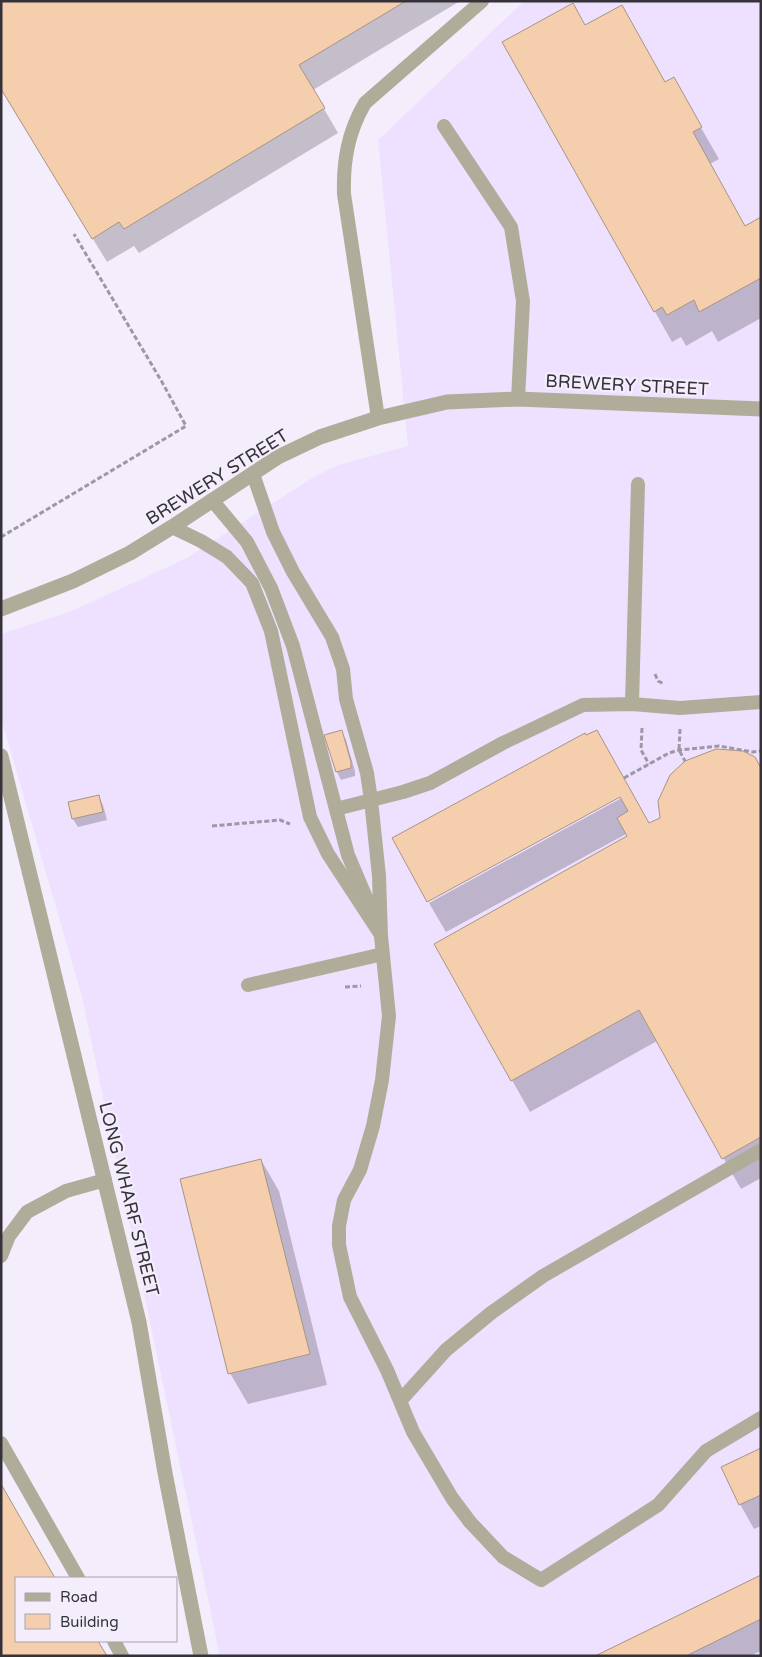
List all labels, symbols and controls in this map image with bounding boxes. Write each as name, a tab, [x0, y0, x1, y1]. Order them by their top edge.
street label: BREWERY STREET	[545, 370, 709, 400]
street label: BREWERY STREET	[142, 424, 292, 530]
street label: LONG WHARF STREET	[94, 1100, 164, 1298]
legend	[15, 1577, 178, 1642]
text: Road	[60, 1588, 98, 1606]
text: Building	[60, 1613, 119, 1631]

